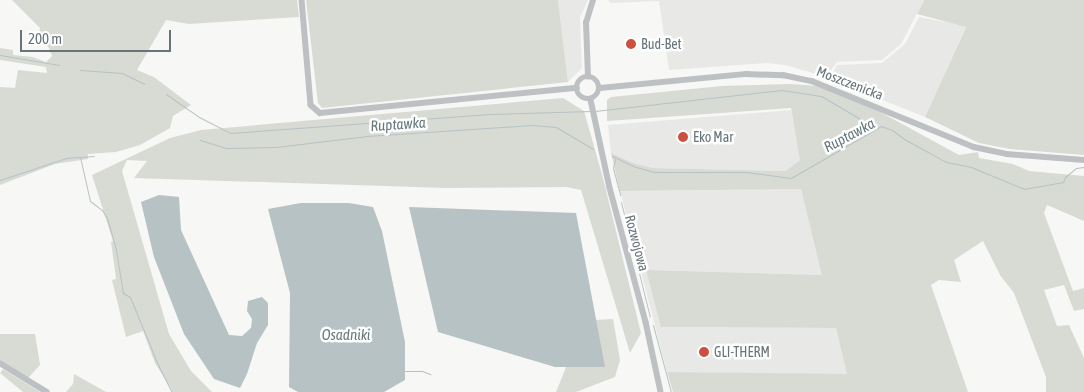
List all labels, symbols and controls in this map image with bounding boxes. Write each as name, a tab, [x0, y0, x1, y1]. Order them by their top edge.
scale bar	[22, 20, 174, 52]
text: 200 m	[28, 30, 62, 47]
place label: Bud-Bet	[641, 36, 682, 52]
marker: Bud-Bet	[625, 38, 637, 50]
street label: Moszczenicka	[814, 63, 886, 103]
water label: Ruptawka	[370, 113, 426, 135]
water label: Ruptawka	[820, 114, 878, 156]
place label: Eko Mar	[693, 129, 733, 145]
marker: Eko Mar	[677, 131, 689, 143]
street label: Rozwojowa	[621, 213, 653, 273]
water label: Osadniki	[322, 326, 370, 344]
place label: GLI-THERM	[714, 344, 770, 360]
marker: GLI-THERM	[698, 346, 710, 358]

